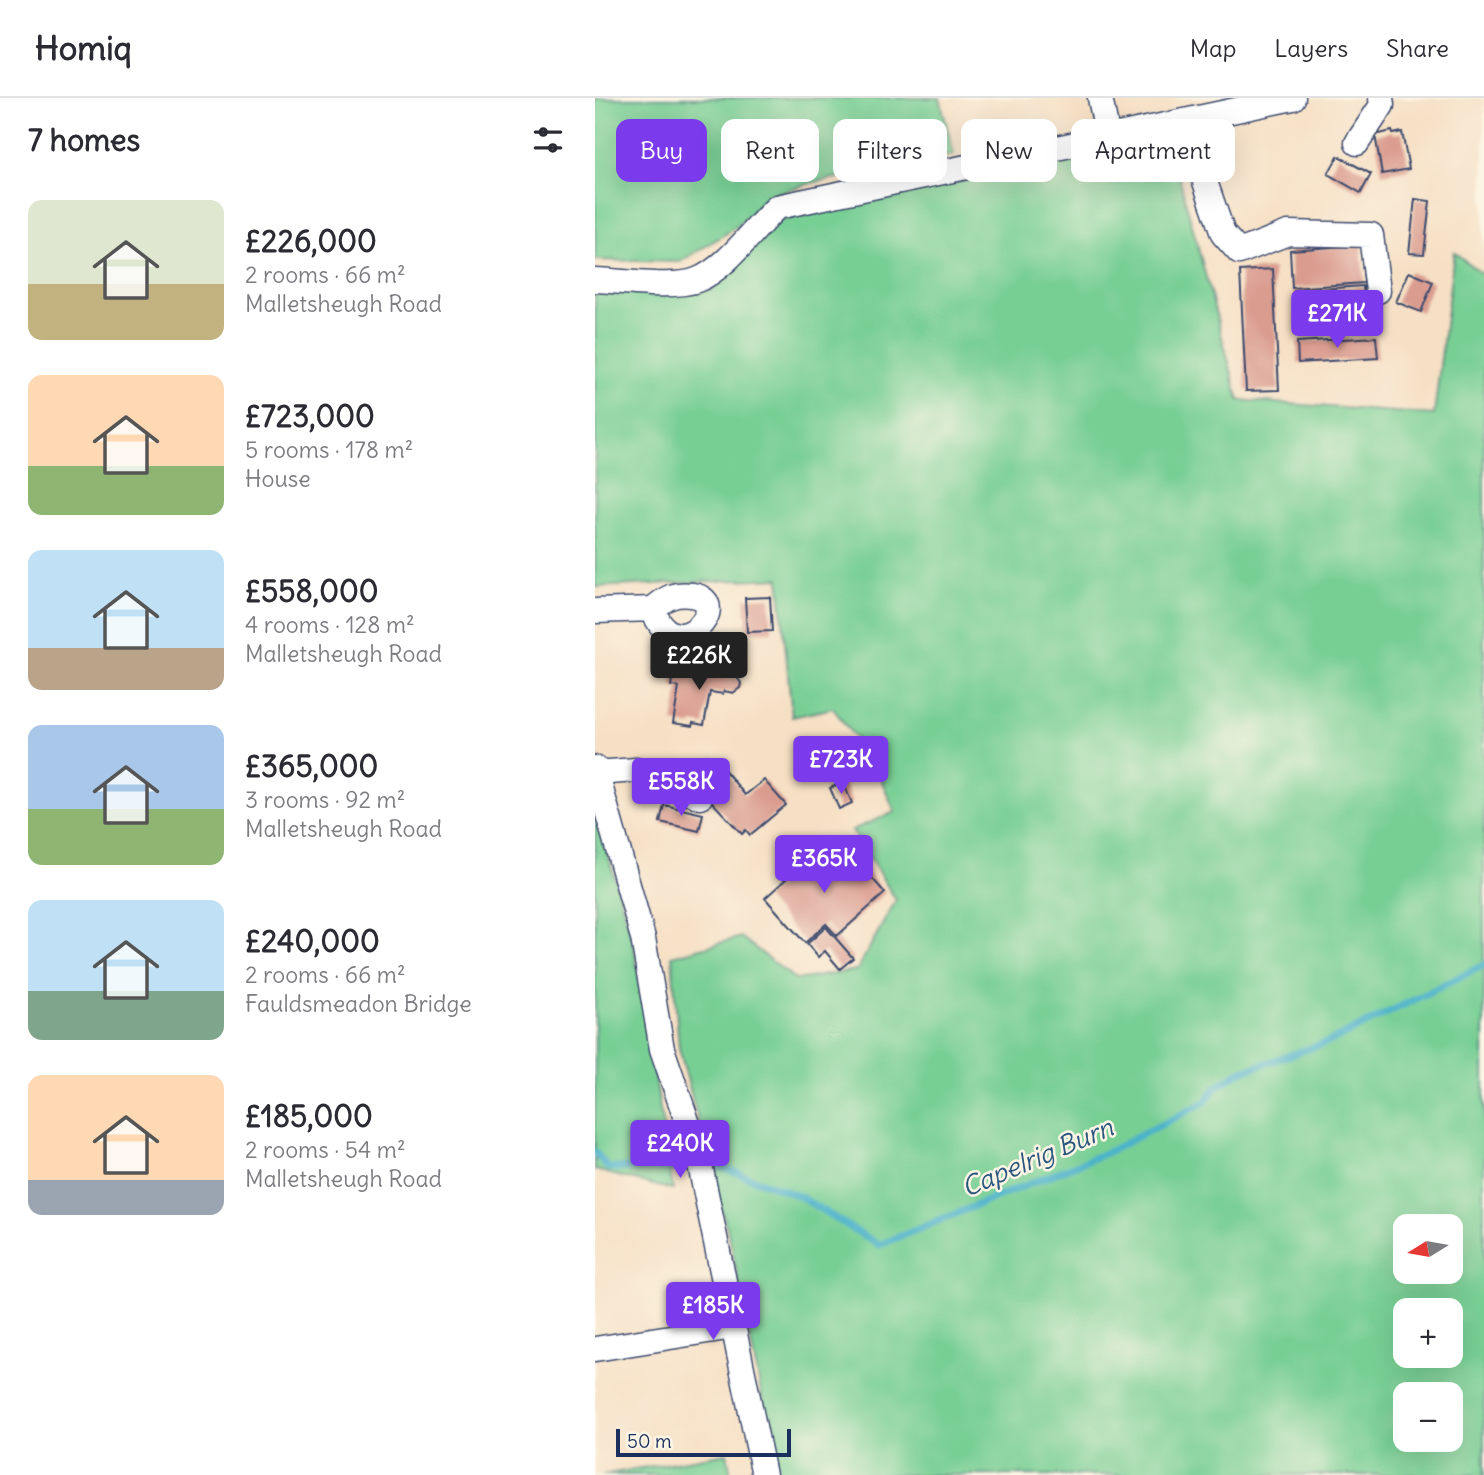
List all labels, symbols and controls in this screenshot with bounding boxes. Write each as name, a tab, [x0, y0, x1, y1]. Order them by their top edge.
text: Homiq	[35, 27, 132, 69]
text: Map	[1190, 33, 1236, 63]
text: Layers	[1274, 33, 1348, 63]
text: Share	[1386, 33, 1449, 63]
chip: Buy	[616, 119, 707, 182]
chip: Rent	[721, 119, 819, 182]
chip: Filters	[833, 119, 947, 182]
chip: New	[961, 119, 1057, 182]
chip: Apartment	[1071, 119, 1235, 182]
text: 7 homes	[28, 121, 140, 159]
icon: filters	[529, 121, 567, 159]
text: £226,000	[245, 222, 377, 260]
icon: home	[84, 228, 168, 312]
text: 2 rooms · 66 m²	[245, 260, 406, 289]
text: Malletsheugh Road	[245, 289, 442, 318]
pin: £271K	[1288, 290, 1386, 350]
text: £271K	[1307, 298, 1367, 327]
text: £723,000	[245, 397, 375, 435]
icon: home	[84, 403, 168, 487]
text: 5 rooms · 178 m²	[245, 435, 413, 464]
text: House	[245, 464, 311, 493]
text: £558,000	[245, 572, 378, 610]
icon: home	[84, 578, 168, 662]
text: 4 rooms · 128 m²	[245, 610, 415, 639]
pin: £226K	[650, 632, 748, 692]
text: Malletsheugh Road	[245, 639, 442, 668]
text: £226K	[666, 640, 732, 669]
pin: £723K	[792, 736, 890, 796]
text: £723K	[809, 744, 873, 773]
text: £365,000	[245, 747, 378, 785]
icon: home	[84, 753, 168, 837]
pin: £558K	[632, 758, 730, 818]
text: £558K	[648, 766, 714, 795]
text: 3 rooms · 92 m²	[245, 785, 405, 814]
text: Malletsheugh Road	[245, 814, 442, 843]
pin: £365K	[775, 836, 873, 895]
text: £365K	[791, 843, 857, 872]
text: £240,000	[245, 922, 380, 960]
icon: home	[84, 928, 168, 1012]
text: 2 rooms · 66 m²	[245, 960, 406, 989]
text: Fauldsmeadon Bridge	[245, 989, 472, 1018]
text: £185,000	[245, 1097, 373, 1135]
icon: home	[84, 1103, 168, 1187]
water label: Capelrig Burn	[956, 1110, 1119, 1204]
pin: £240K	[631, 1121, 729, 1180]
text: £240K	[646, 1128, 714, 1157]
text: 2 rooms · 54 m²	[245, 1135, 406, 1164]
text: Malletsheugh Road	[245, 1164, 442, 1193]
north arrow	[1393, 1214, 1463, 1284]
map controls	[1393, 1214, 1463, 1452]
pin: £185K	[664, 1282, 762, 1342]
text: £185K	[682, 1290, 744, 1319]
button: +	[1393, 1298, 1463, 1368]
button: −	[1393, 1382, 1463, 1452]
scale bar	[616, 1426, 791, 1458]
text: 50 m	[627, 1429, 672, 1453]

